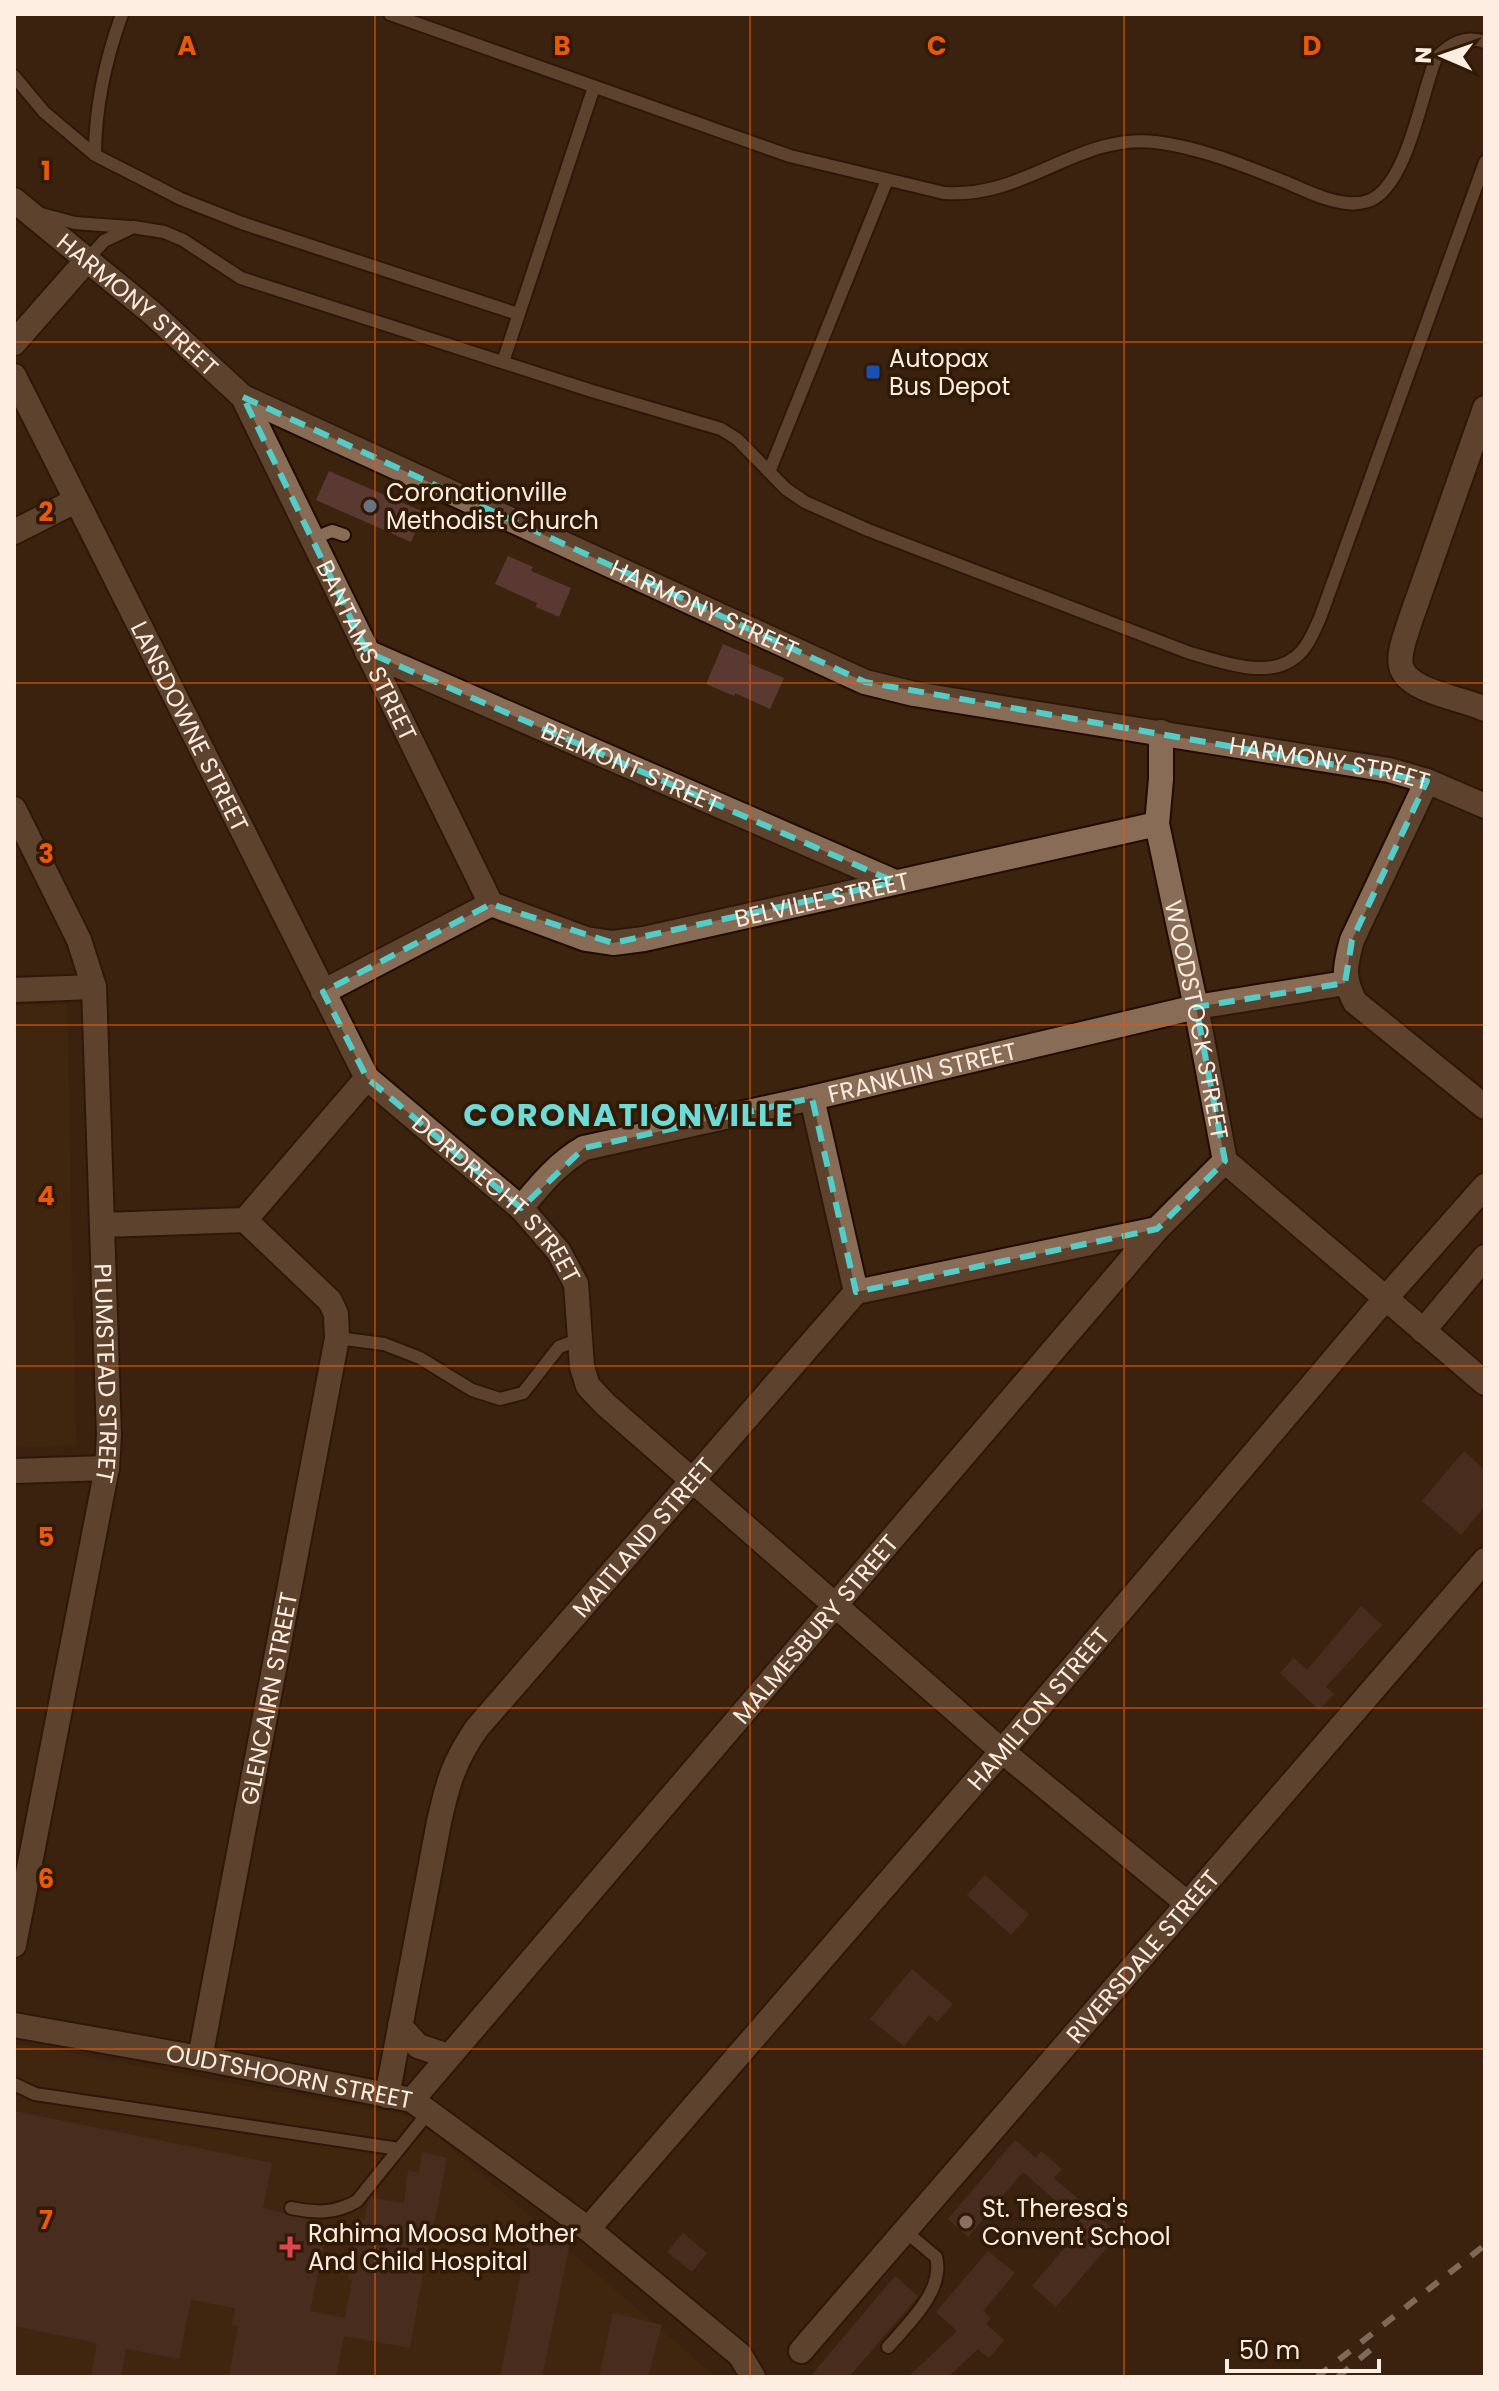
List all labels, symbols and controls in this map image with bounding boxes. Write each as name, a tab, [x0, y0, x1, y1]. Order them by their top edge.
north arrow	[1403, 16, 1483, 96]
text: A	[177, 28, 197, 64]
text: B	[553, 28, 571, 64]
text: C	[927, 28, 947, 64]
text: D	[1303, 28, 1322, 64]
text: N	[1408, 47, 1439, 64]
text: 1	[41, 153, 51, 189]
street label: HARMONY STREET	[50, 225, 226, 383]
place label: Autopax Bus Depot	[889, 342, 1010, 403]
marker: Autopax Bus Depot	[864, 363, 882, 381]
place label: Coronationville Methodist Church	[386, 476, 599, 537]
text: 2	[39, 494, 54, 530]
marker: Coronationville Methodist Church	[361, 497, 379, 515]
street label: HARMONY STREET	[605, 551, 804, 666]
street label: BANTAMS STREET	[309, 554, 425, 746]
street label: LANSDOWNE STREET	[123, 615, 257, 837]
street label: BELMONT STREET	[536, 713, 726, 821]
street label: HARMONY STREET	[1227, 728, 1434, 798]
text: 3	[38, 836, 54, 872]
street label: BELVILLE STREET	[731, 864, 912, 935]
street label: WOODSTOCK STREET	[1157, 897, 1237, 1142]
street label: FRANKLIN STREET	[824, 1034, 1020, 1110]
district label: CORONATIONVILLE	[463, 1092, 795, 1137]
street label: DORDRECHT STREET	[405, 1107, 589, 1289]
text: 4	[37, 1178, 55, 1214]
street label: PLUMSTEAD STREET	[87, 1263, 126, 1486]
street label: MAITLAND STREET	[564, 1450, 722, 1624]
text: 5	[38, 1519, 54, 1555]
street label: MALMESBURY STREET	[725, 1527, 905, 1731]
street label: GLENCAIRN STREET	[232, 1589, 305, 1808]
street label: HAMILTON STREET	[959, 1620, 1117, 1797]
text: 6	[38, 1861, 54, 1897]
street label: RIVERSDALE STREET	[1058, 1862, 1227, 2050]
street label: OUDTSHOORN STREET	[163, 2036, 416, 2116]
place label: St. Theresa's Convent School	[982, 2192, 1171, 2253]
text: 7	[39, 2202, 53, 2238]
marker: St. Theresa's Convent School	[957, 2213, 975, 2231]
place label: Rahima Moosa Mother And Child Hospital	[308, 2217, 578, 2278]
marker: Rahima Moosa Mother And Child Hospital	[279, 2236, 301, 2258]
scale bar	[1227, 2323, 1379, 2373]
text: 50 m	[1239, 2334, 1300, 2367]

